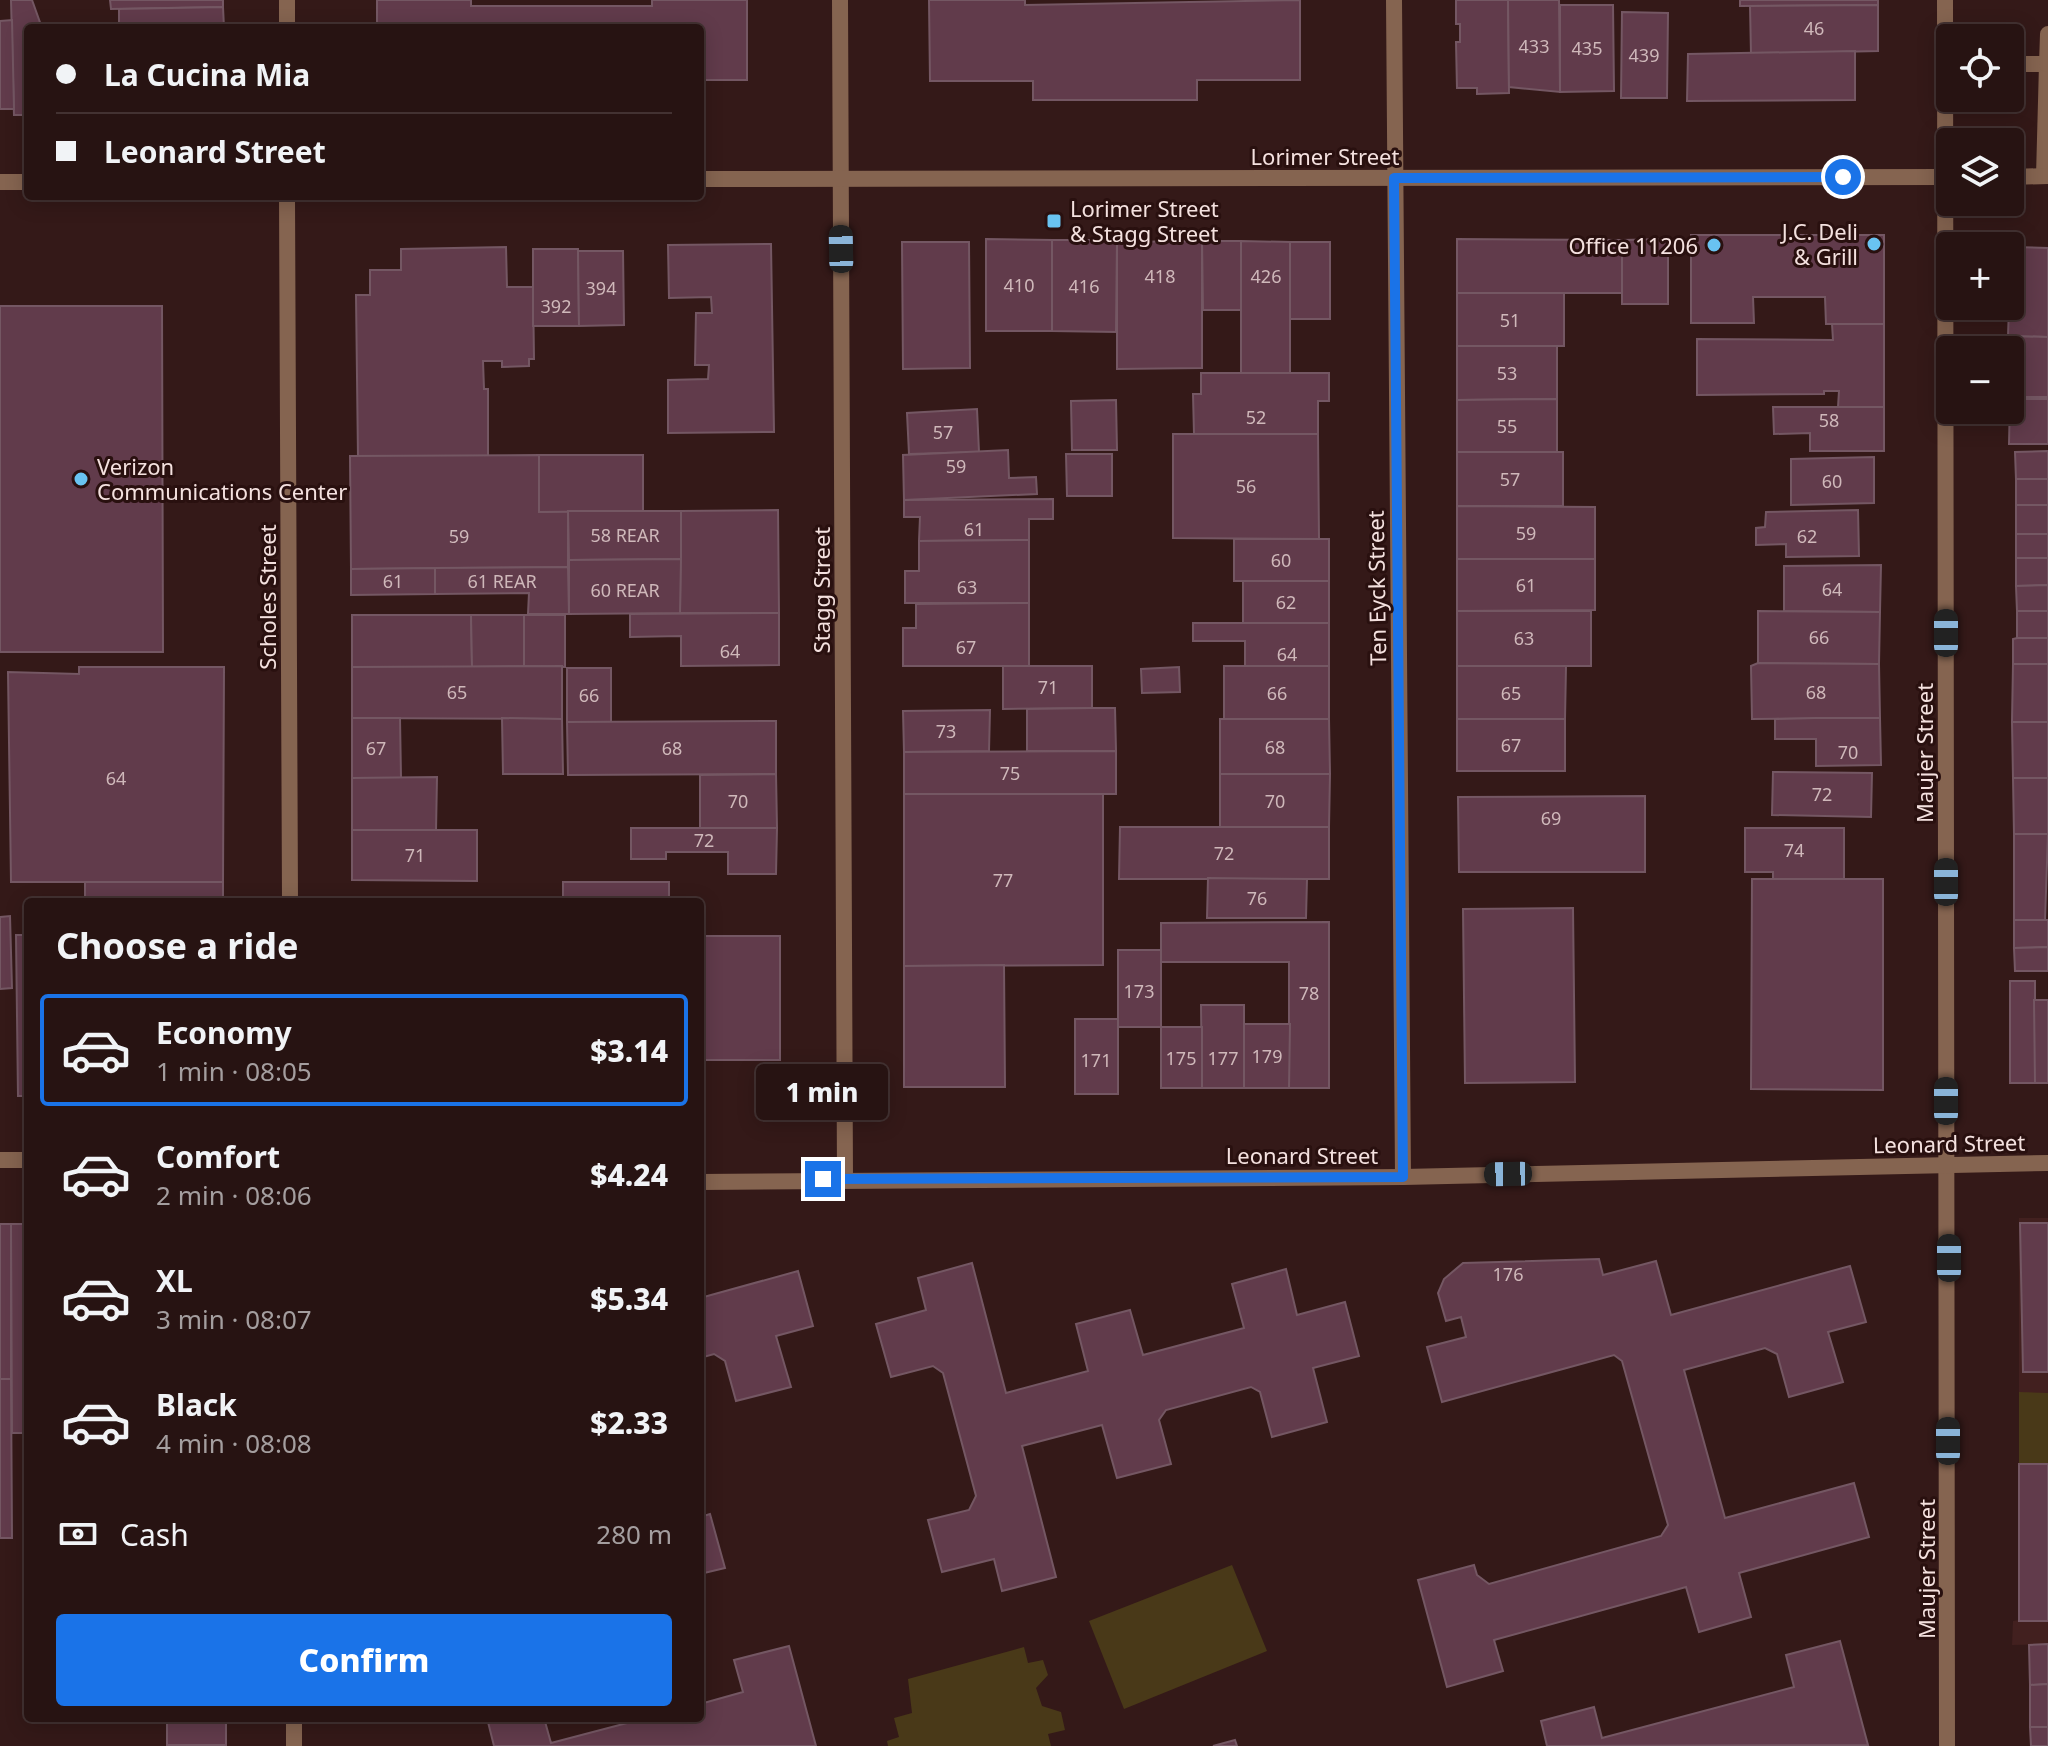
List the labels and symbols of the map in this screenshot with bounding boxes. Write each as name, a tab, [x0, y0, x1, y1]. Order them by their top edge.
house number: 46	[1804, 16, 1824, 40]
house number: 433	[1519, 34, 1549, 58]
house number: 435	[1572, 36, 1602, 60]
house number: 439	[1629, 43, 1659, 67]
street label: Lorimer Street	[1251, 141, 1399, 171]
route start	[1825, 159, 1861, 195]
place label: Lorimer Street & Stagg Street	[1070, 193, 1219, 248]
marker: Lorimer Street & Stagg Street	[1045, 212, 1063, 230]
place label: J.C. Deli & Grill	[1780, 216, 1858, 271]
car	[829, 225, 853, 273]
place label: Office 11206	[1568, 230, 1698, 260]
marker: J.C. Deli & Grill	[1865, 235, 1883, 253]
marker: Office 11206	[1705, 236, 1723, 254]
house number: 418	[1145, 264, 1175, 288]
house number: 426	[1251, 264, 1281, 288]
house number: 410	[1004, 273, 1034, 297]
house number: 416	[1069, 274, 1099, 298]
house number: 394	[586, 276, 616, 300]
house number: 392	[541, 294, 571, 318]
house number: 51	[1500, 308, 1520, 332]
house number: 53	[1497, 361, 1517, 385]
house number: 52	[1246, 405, 1266, 429]
house number: 58	[1819, 408, 1839, 432]
house number: 55	[1497, 414, 1517, 438]
house number: 57	[933, 420, 953, 444]
place label: Verizon Communications Center	[97, 451, 347, 506]
house number: 59	[946, 454, 966, 478]
house number: 57	[1500, 467, 1520, 491]
house number: 60	[1822, 469, 1842, 493]
marker: Verizon Communications Center	[72, 470, 90, 488]
house number: 56	[1236, 474, 1256, 498]
street label: Ten Eyck Street	[1360, 510, 1392, 666]
house number: 61	[964, 517, 984, 541]
house number: 59	[1516, 521, 1536, 545]
house number: 58 REAR	[590, 523, 660, 547]
street label: Scholes Street	[252, 524, 282, 670]
house number: 59	[449, 524, 469, 548]
house number: 62	[1797, 524, 1817, 548]
street label: Stagg Street	[806, 527, 836, 653]
house number: 60	[1271, 548, 1291, 572]
house number: 61	[383, 569, 403, 593]
house number: 61 REAR	[467, 569, 537, 593]
house number: 61	[1516, 573, 1536, 597]
house number: 63	[957, 575, 977, 599]
house number: 64	[1822, 577, 1842, 601]
house number: 60 REAR	[590, 578, 660, 602]
house number: 62	[1276, 590, 1296, 614]
car	[1934, 609, 1958, 657]
house number: 66	[1809, 625, 1829, 649]
house number: 63	[1514, 626, 1534, 650]
house number: 67	[956, 635, 976, 659]
house number: 64	[720, 639, 740, 663]
house number: 64	[1277, 642, 1297, 666]
house number: 71	[1038, 675, 1058, 699]
house number: 65	[447, 680, 467, 704]
house number: 68	[1806, 680, 1826, 704]
house number: 66	[1267, 681, 1287, 705]
house number: 65	[1501, 681, 1521, 705]
house number: 66	[579, 683, 599, 707]
street label: Maujer Street	[1909, 683, 1939, 823]
house number: 73	[936, 719, 956, 743]
house number: 67	[1501, 733, 1521, 757]
house number: 68	[1265, 735, 1285, 759]
house number: 67	[366, 736, 386, 760]
house number: 68	[662, 736, 682, 760]
house number: 70	[1838, 740, 1858, 764]
house number: 75	[1000, 761, 1020, 785]
house number: 64	[106, 766, 126, 790]
house number: 72	[1812, 782, 1832, 806]
house number: 70	[728, 789, 748, 813]
house number: 70	[1265, 789, 1285, 813]
house number: 69	[1541, 806, 1561, 830]
house number: 72	[694, 828, 714, 852]
house number: 74	[1784, 838, 1804, 862]
house number: 72	[1214, 841, 1234, 865]
house number: 71	[405, 843, 425, 867]
car	[1934, 858, 1958, 906]
house number: 77	[993, 868, 1013, 892]
house number: 76	[1247, 886, 1267, 910]
house number: 173	[1124, 979, 1154, 1003]
house number: 78	[1299, 981, 1319, 1005]
house number: 179	[1252, 1044, 1282, 1068]
house number: 175	[1166, 1046, 1196, 1070]
house number: 177	[1208, 1046, 1238, 1070]
house number: 171	[1081, 1048, 1111, 1072]
callout: 1 min	[757, 1063, 889, 1119]
car	[1934, 1077, 1958, 1125]
street label: Leonard Street	[1872, 1127, 2026, 1159]
street label: Leonard Street	[1226, 1140, 1378, 1170]
route end	[805, 1161, 841, 1197]
car	[1484, 1162, 1532, 1186]
car	[1937, 1234, 1961, 1282]
house number: 176	[1493, 1262, 1523, 1286]
car	[1936, 1417, 1960, 1465]
street label: Maujer Street	[1911, 1499, 1941, 1639]

